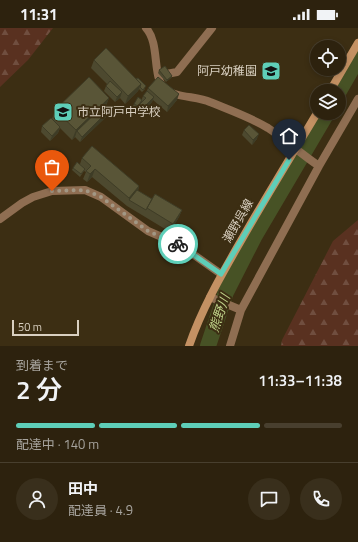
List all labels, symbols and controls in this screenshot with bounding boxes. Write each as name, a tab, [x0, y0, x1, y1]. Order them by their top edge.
text: 11:31	[20, 3, 57, 26]
map controls	[310, 40, 346, 120]
button: locate	[310, 40, 346, 76]
school or university icon: 阿戸幼稚園	[260, 60, 282, 82]
place label: 阿戸幼稚園	[197, 61, 257, 80]
button: layers	[310, 84, 346, 120]
school or university icon: 市立阿戸中学校	[52, 101, 74, 123]
place label: 市立阿戸中学校	[77, 102, 161, 121]
pin	[272, 119, 306, 160]
icon: home	[278, 125, 300, 147]
pin	[35, 150, 69, 191]
icon: bag	[41, 156, 63, 178]
street label: 瀬野呉線	[217, 195, 258, 246]
courier	[158, 224, 198, 264]
icon: bike	[167, 233, 189, 255]
water label: 熊野川	[203, 289, 235, 335]
scale bar	[12, 318, 79, 337]
text: 50 m	[18, 319, 42, 335]
text: 到着まで	[16, 355, 68, 375]
text: 11:33–11:38	[258, 369, 342, 392]
text: 2 分	[16, 370, 62, 409]
text: 配達中 · 140 m	[16, 434, 99, 454]
text: 田中	[68, 477, 98, 500]
button: person	[16, 478, 58, 520]
button: chat	[248, 478, 290, 520]
button: phone	[300, 478, 342, 520]
text: 配達員 · 4.9	[68, 500, 133, 520]

